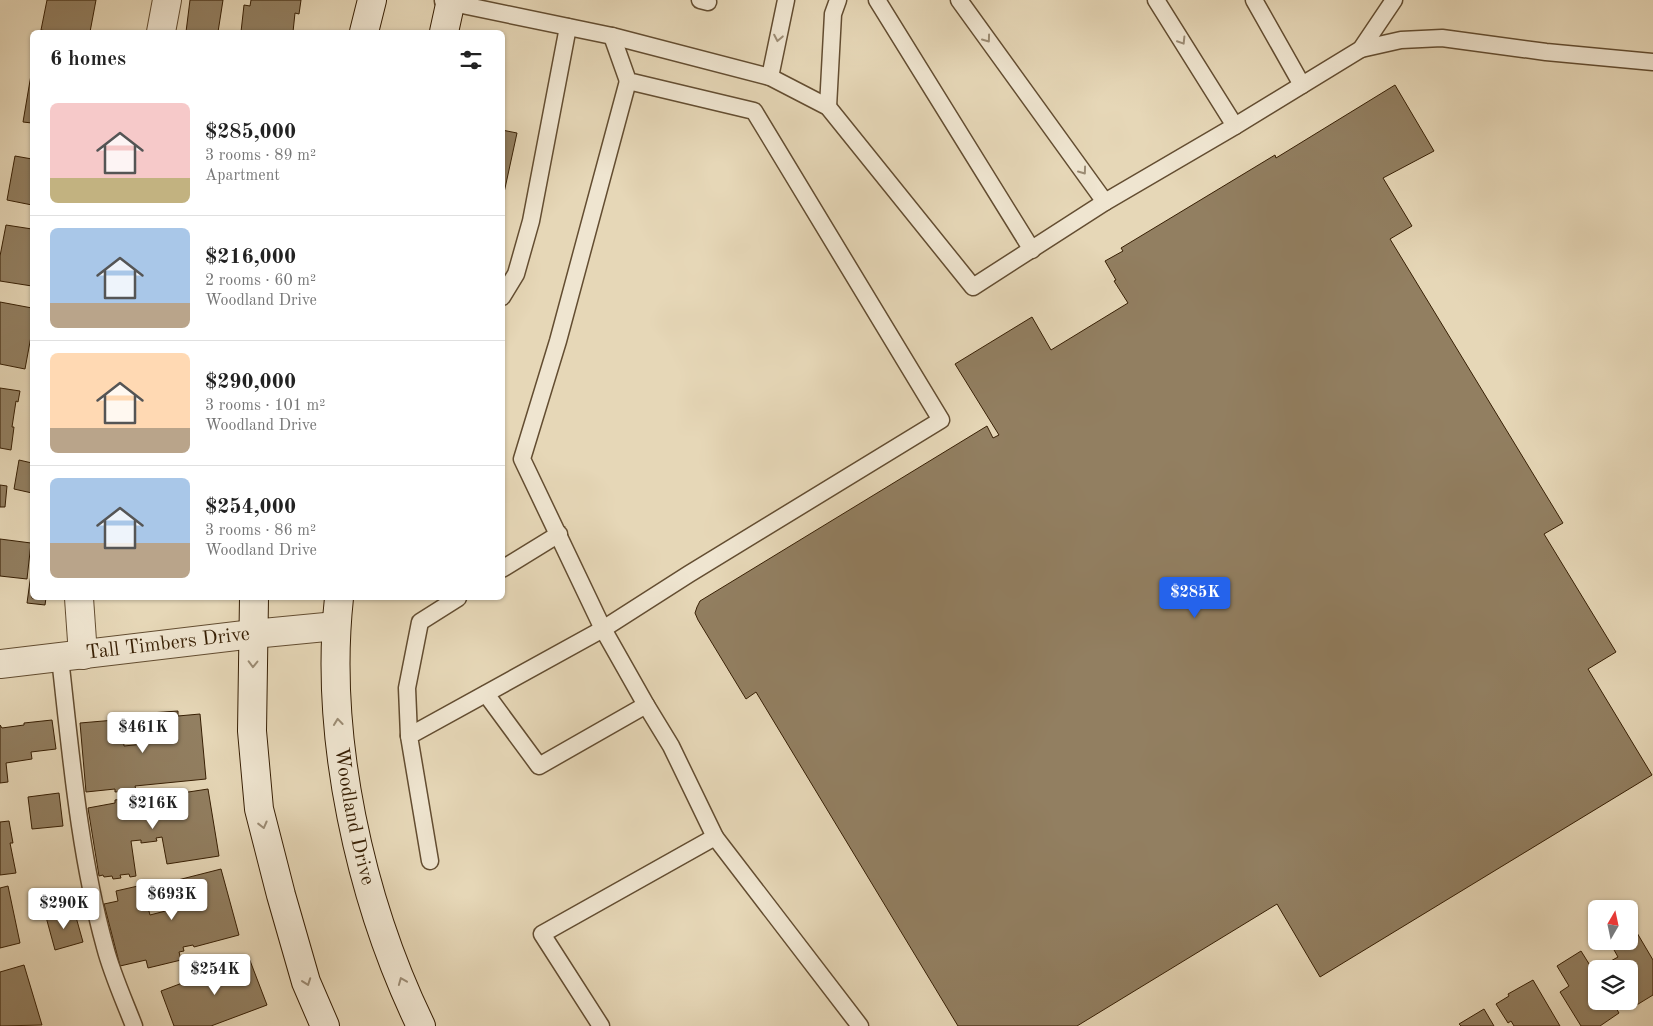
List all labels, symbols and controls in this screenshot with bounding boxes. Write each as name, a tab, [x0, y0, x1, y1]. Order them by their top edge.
one-way arrow	[773, 34, 784, 43]
one-way arrow	[981, 34, 991, 43]
one-way arrow	[1175, 36, 1185, 45]
icon: filters	[457, 46, 485, 74]
text: 6 homes	[50, 49, 126, 70]
text: $285,000	[205, 122, 296, 143]
icon: home	[90, 123, 150, 183]
text: 3 rooms · 89 m²	[205, 148, 316, 164]
one-way arrow	[1077, 165, 1086, 175]
text: Apartment	[205, 168, 280, 184]
text: $216,000	[205, 247, 296, 268]
icon: home	[90, 248, 150, 308]
text: 2 rooms · 60 m²	[205, 273, 316, 289]
text: Woodland Drive	[205, 293, 317, 309]
text: $290,000	[205, 372, 296, 393]
icon: home	[90, 373, 150, 433]
text: 3 rooms · 101 m²	[205, 398, 325, 414]
text: Woodland Drive	[205, 418, 317, 434]
text: $254,000	[205, 497, 296, 518]
icon: home	[90, 498, 150, 558]
text: 3 rooms · 86 m²	[205, 523, 316, 539]
text: Woodland Drive	[205, 543, 317, 559]
pin: $285K	[1160, 576, 1230, 619]
text: $285K	[1170, 585, 1220, 601]
street label: Tall Timbers Drive	[85, 624, 251, 664]
one-way arrow	[248, 660, 258, 668]
pin: $461K	[108, 712, 178, 754]
one-way arrow	[333, 718, 344, 726]
text: $461K	[118, 720, 168, 736]
street label: Woodland Drive	[331, 746, 377, 888]
pin: $216K	[118, 788, 188, 830]
text: $216K	[128, 796, 178, 812]
one-way arrow	[258, 821, 268, 829]
pin: $693K	[137, 878, 207, 921]
text: $693K	[147, 887, 197, 903]
pin: $290K	[29, 888, 99, 930]
text: $290K	[39, 896, 89, 912]
north arrow	[1588, 900, 1638, 950]
map controls	[1588, 900, 1638, 1010]
pin: $254K	[180, 954, 250, 996]
button: layers	[1588, 960, 1638, 1010]
text: $254K	[190, 962, 240, 978]
one-way arrow	[301, 977, 311, 986]
one-way arrow	[397, 977, 408, 986]

